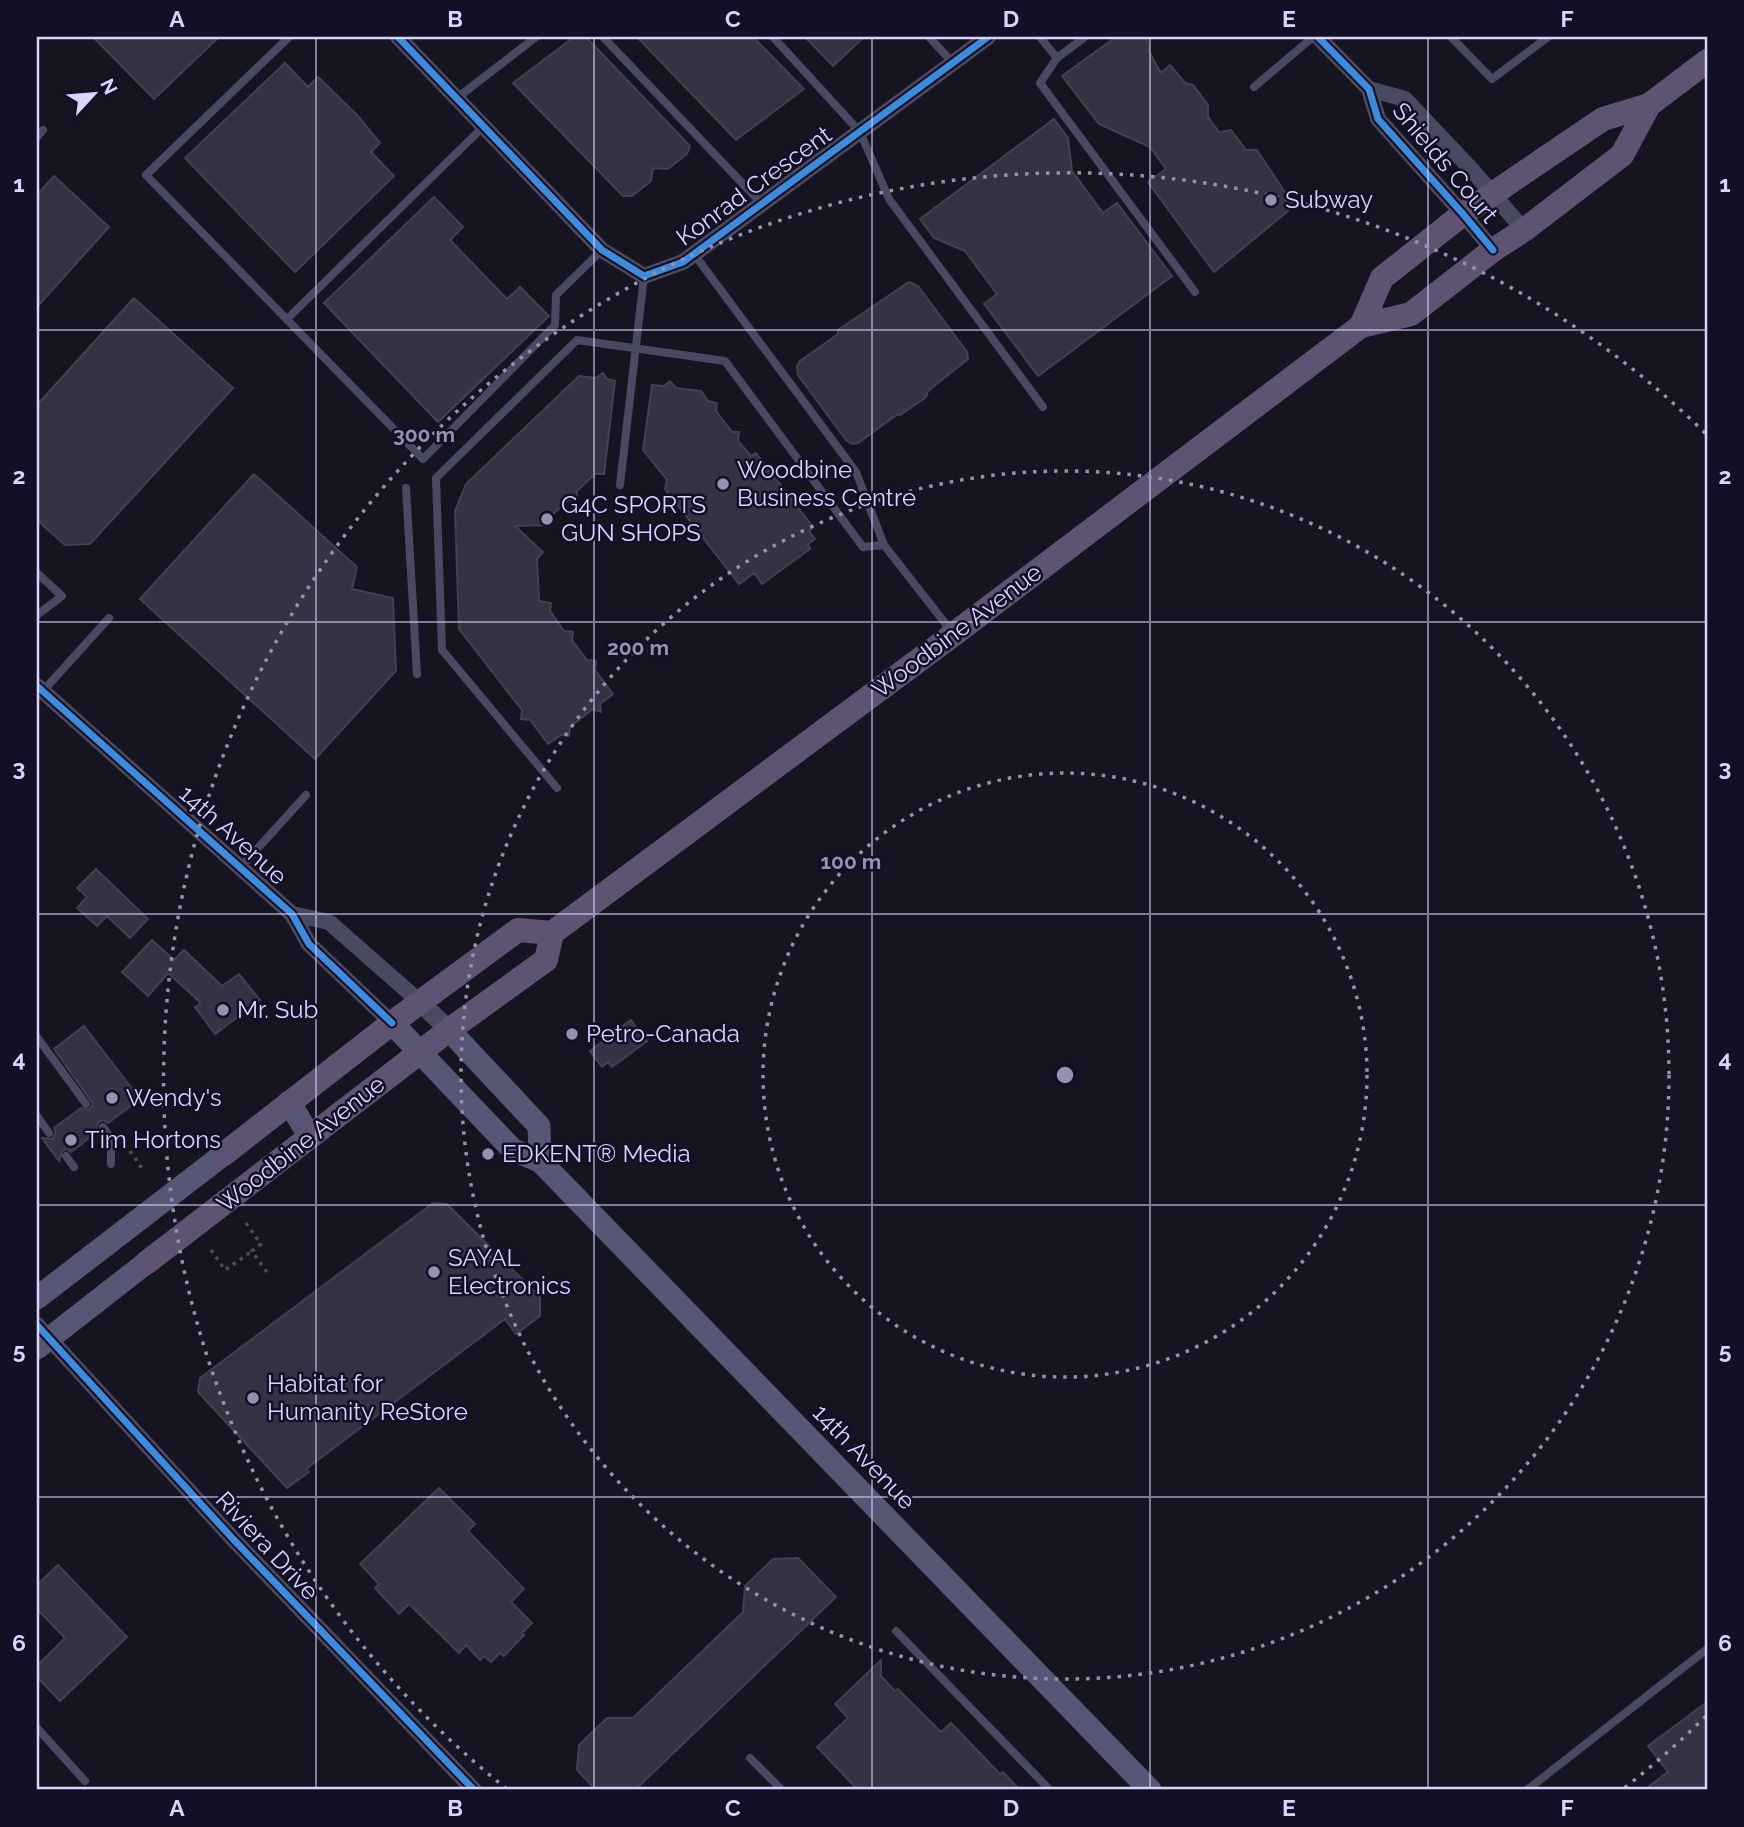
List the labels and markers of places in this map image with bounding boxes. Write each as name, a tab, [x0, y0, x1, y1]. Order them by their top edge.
place label: Subway	[1285, 185, 1373, 214]
marker: Subway	[1263, 192, 1279, 208]
place label: Woodbine Business Centre	[737, 455, 916, 512]
marker: Woodbine Business Centre	[715, 476, 731, 492]
place label: G4C SPORTS GUN SHOPS	[561, 490, 706, 547]
marker: G4C SPORTS GUN SHOPS	[539, 511, 555, 527]
place label: Mr. Sub	[237, 995, 318, 1024]
marker: Mr. Sub	[215, 1002, 231, 1018]
place label: Petro-Canada	[586, 1019, 740, 1048]
marker: Petro-Canada	[564, 1026, 580, 1042]
centre of rings	[1053, 1063, 1077, 1087]
place label: Wendy's	[126, 1083, 222, 1112]
marker: Wendy's	[104, 1090, 120, 1106]
place label: Tim Hortons	[85, 1125, 221, 1154]
marker: Tim Hortons	[63, 1132, 79, 1148]
place label: EDKENT® Media	[502, 1139, 691, 1168]
marker: EDKENT® Media	[480, 1146, 496, 1162]
place label: SAYAL Electronics	[448, 1243, 571, 1300]
marker: SAYAL Electronics	[426, 1264, 442, 1280]
place label: Habitat for Humanity ReStore	[267, 1369, 468, 1426]
marker: Habitat for Humanity ReStore	[245, 1390, 261, 1406]

